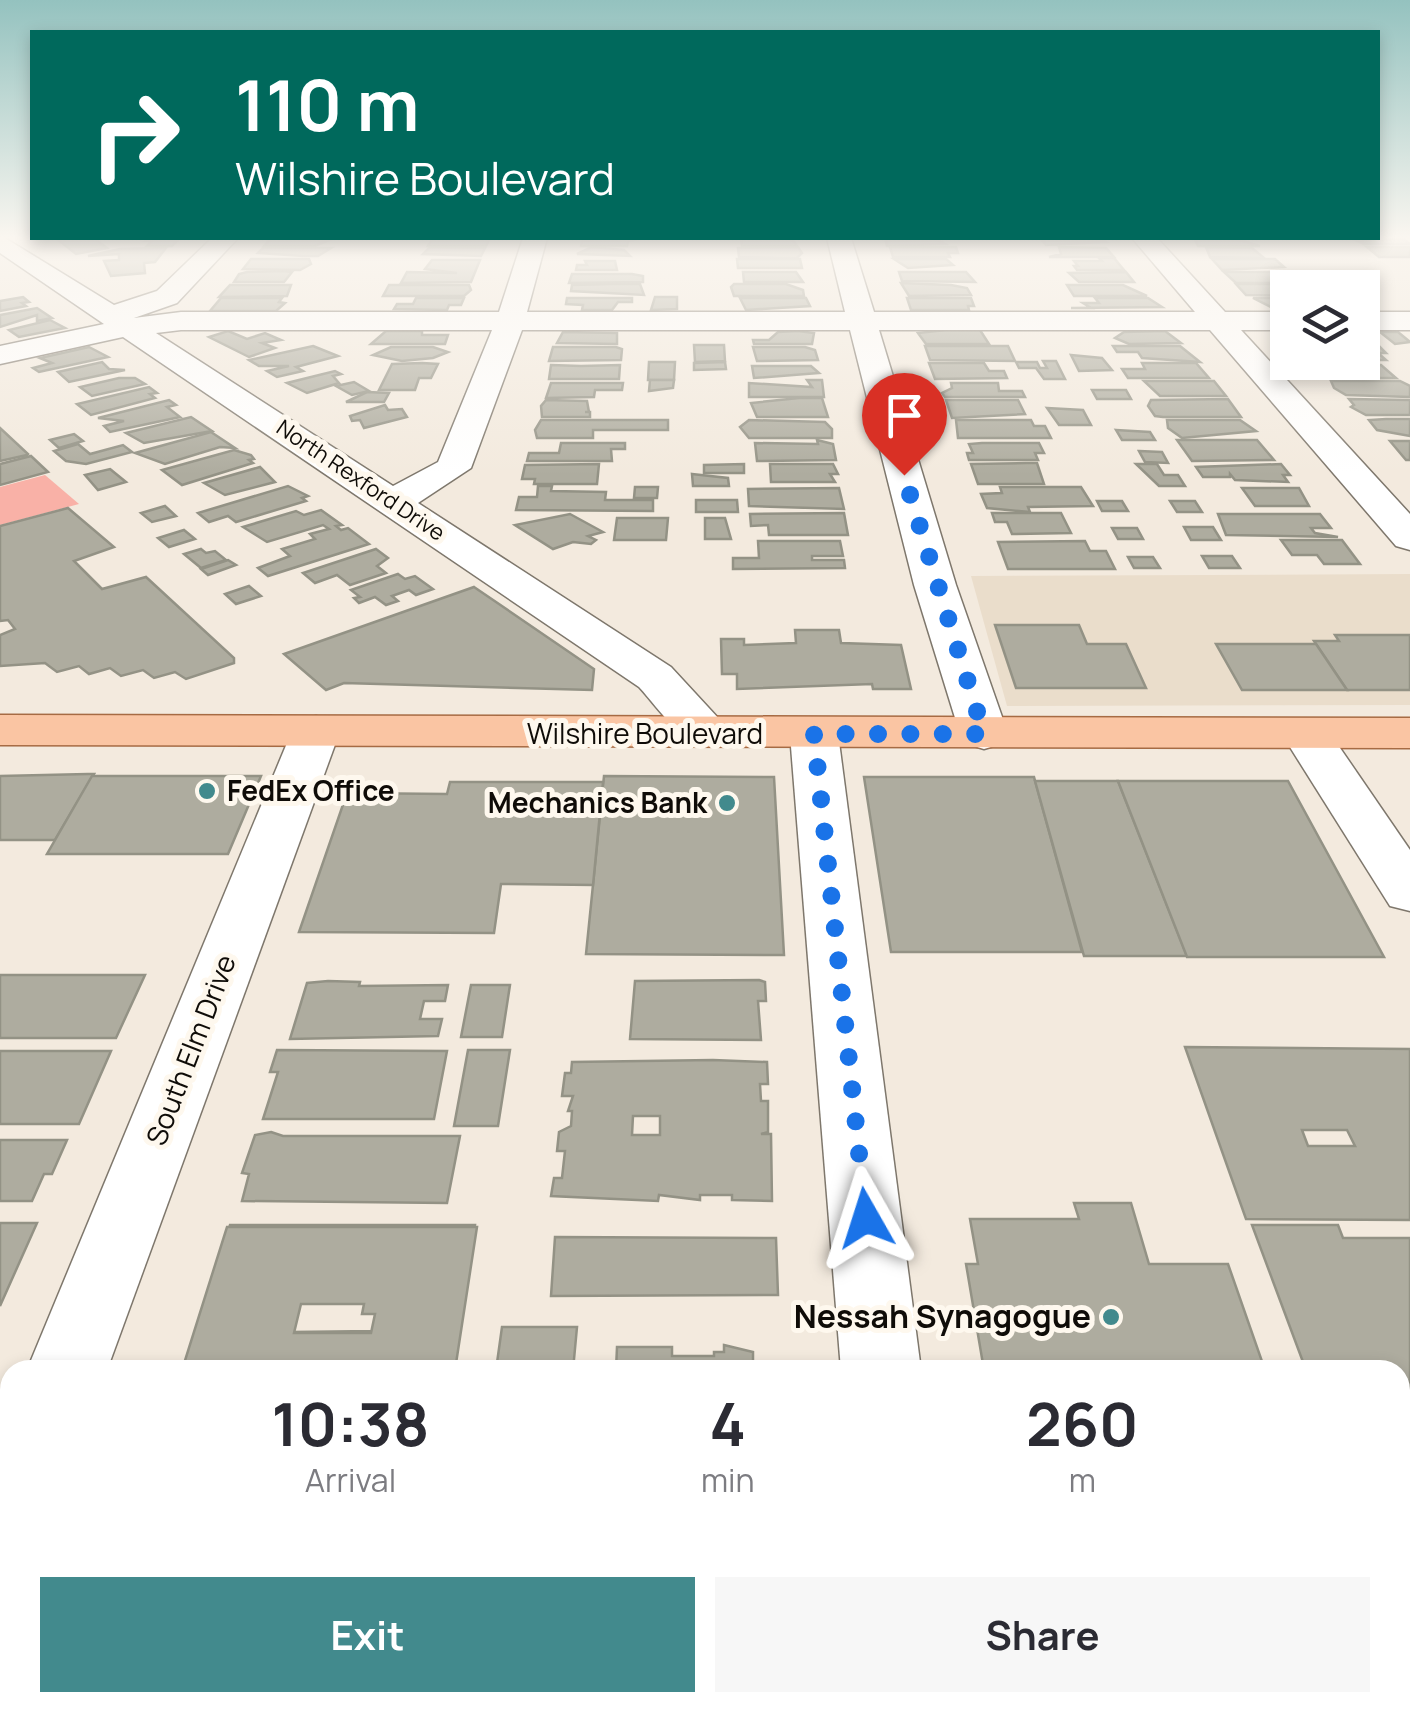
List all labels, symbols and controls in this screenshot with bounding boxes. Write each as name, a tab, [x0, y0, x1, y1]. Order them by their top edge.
text: 110 m	[235, 56, 419, 152]
icon: right	[70, 70, 200, 200]
text: Wilshire Boulevard	[235, 147, 615, 209]
map controls	[1270, 270, 1380, 380]
button: layers	[1270, 270, 1380, 380]
pin	[862, 373, 947, 476]
icon: arrive	[877, 388, 932, 443]
street label: North Rexford Drive	[271, 412, 451, 548]
street label: Wilshire Boulevard	[527, 714, 763, 752]
place label: FedEx Office	[227, 771, 395, 809]
marker: FedEx Office	[196, 780, 218, 802]
place label: Mechanics Bank	[488, 783, 708, 821]
marker: Mechanics Bank	[716, 792, 738, 814]
street label: South Elm Drive	[136, 949, 244, 1150]
position arrow	[814, 1166, 918, 1270]
place label: Nessah Synagogue	[794, 1294, 1091, 1338]
marker: Nessah Synagogue	[1100, 1306, 1122, 1328]
text: 10:38	[271, 1382, 429, 1464]
text: 4	[709, 1382, 746, 1464]
text: 260	[1026, 1382, 1138, 1464]
text: Arrival	[305, 1458, 396, 1502]
text: min	[701, 1458, 755, 1502]
text: m	[1069, 1458, 1096, 1502]
button: Exit	[40, 1577, 695, 1692]
button: Share	[715, 1577, 1370, 1692]

